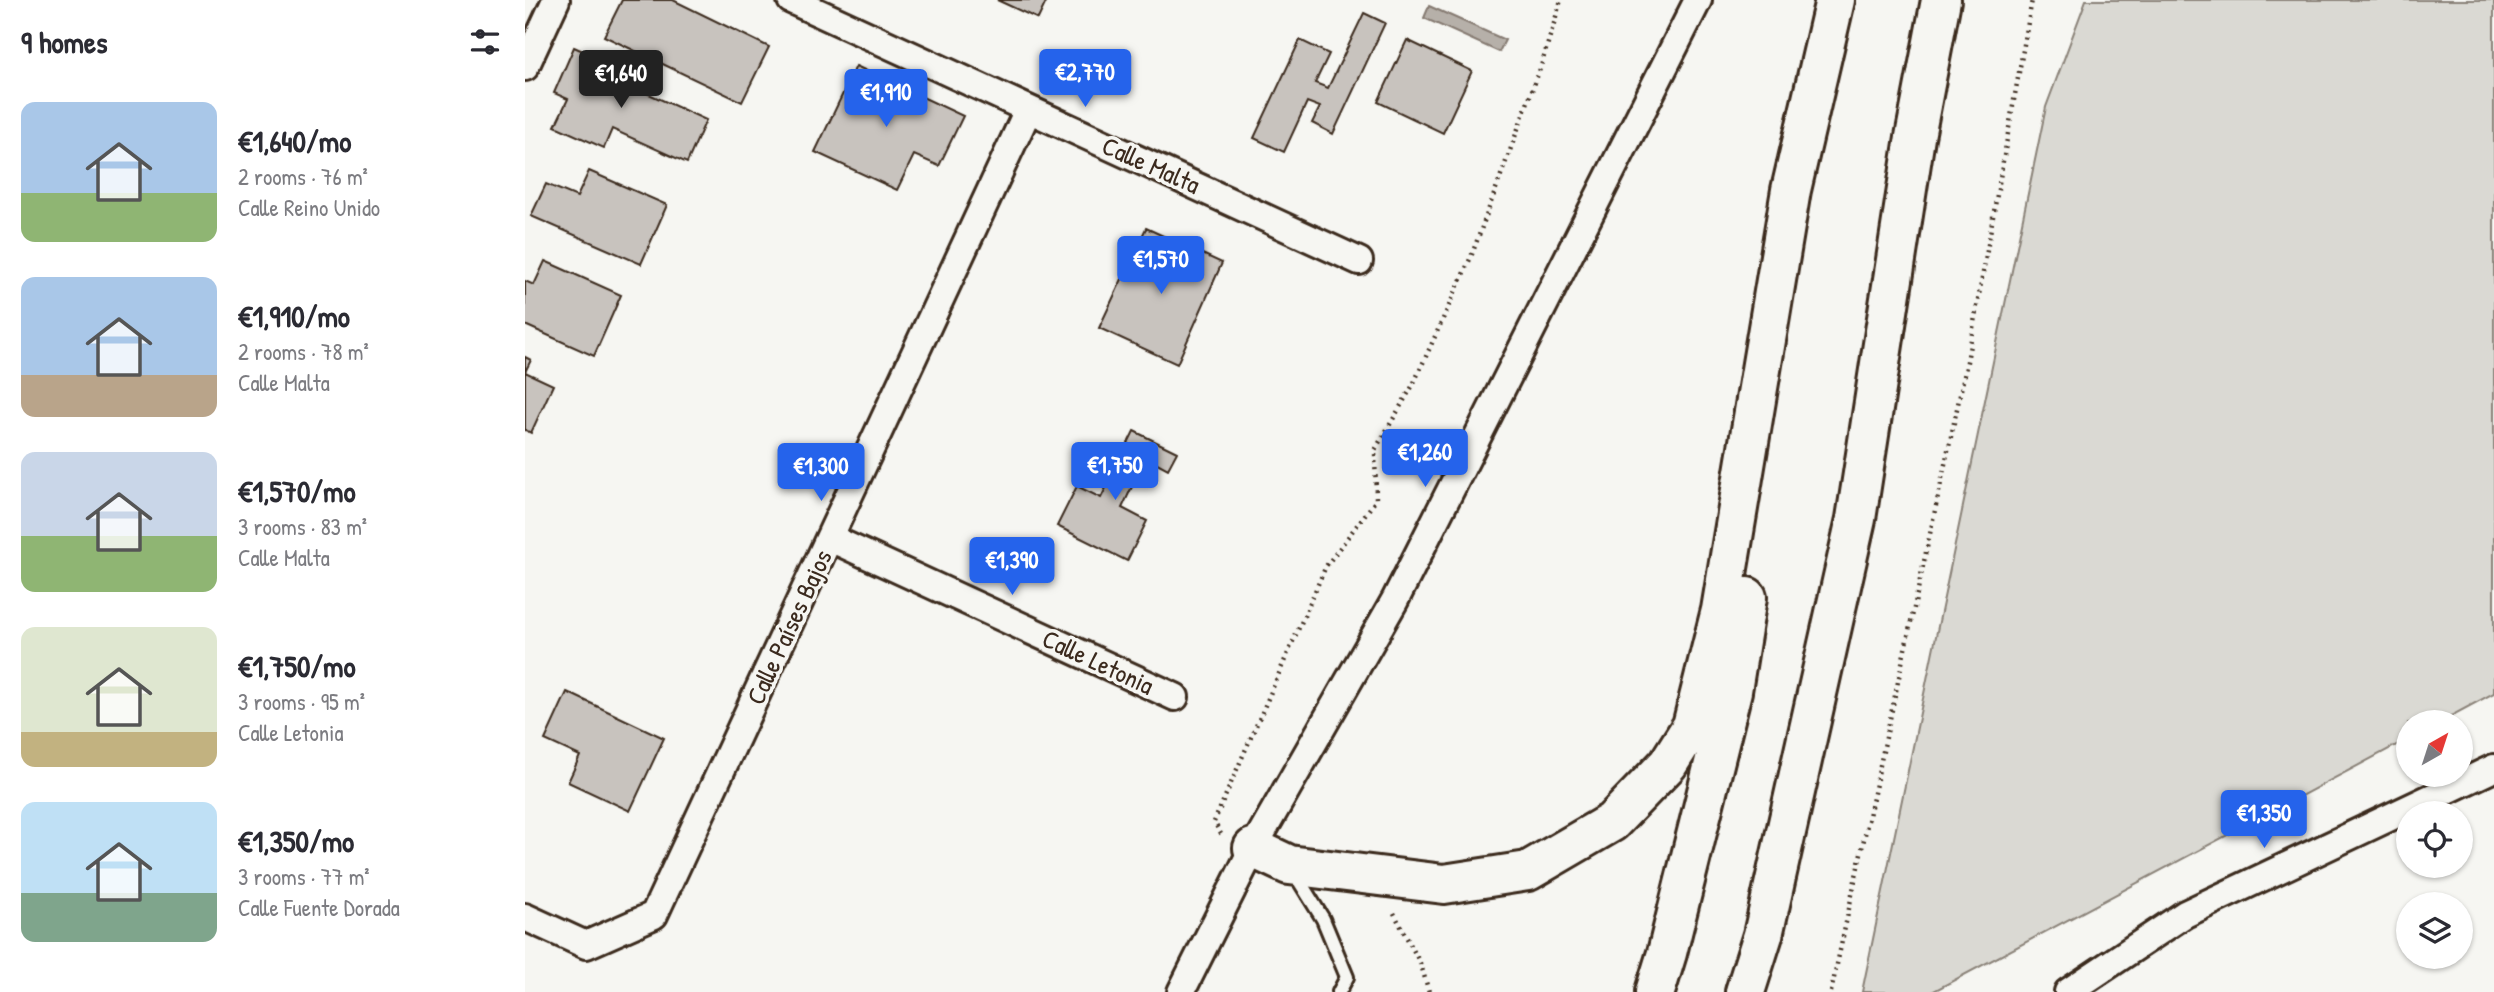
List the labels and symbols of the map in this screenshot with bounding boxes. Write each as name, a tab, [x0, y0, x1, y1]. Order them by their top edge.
pin: €1,640	[564, 50, 678, 110]
pin: €2,770	[1028, 50, 1142, 109]
pin: €1,910	[829, 69, 943, 129]
street label: Calle Malta	[1097, 127, 1206, 202]
pin: €1,570	[1104, 236, 1218, 296]
pin: €1,260	[1368, 430, 1482, 489]
pin: €1,750	[1058, 442, 1172, 502]
pin: €1,300	[764, 444, 878, 503]
pin: €1,390	[955, 538, 1069, 597]
street label: Calle Países Bajos	[737, 544, 840, 710]
street label: Calle Letonia	[1037, 621, 1160, 703]
north arrow	[2396, 710, 2473, 788]
pin: €1,350	[2207, 790, 2321, 850]

